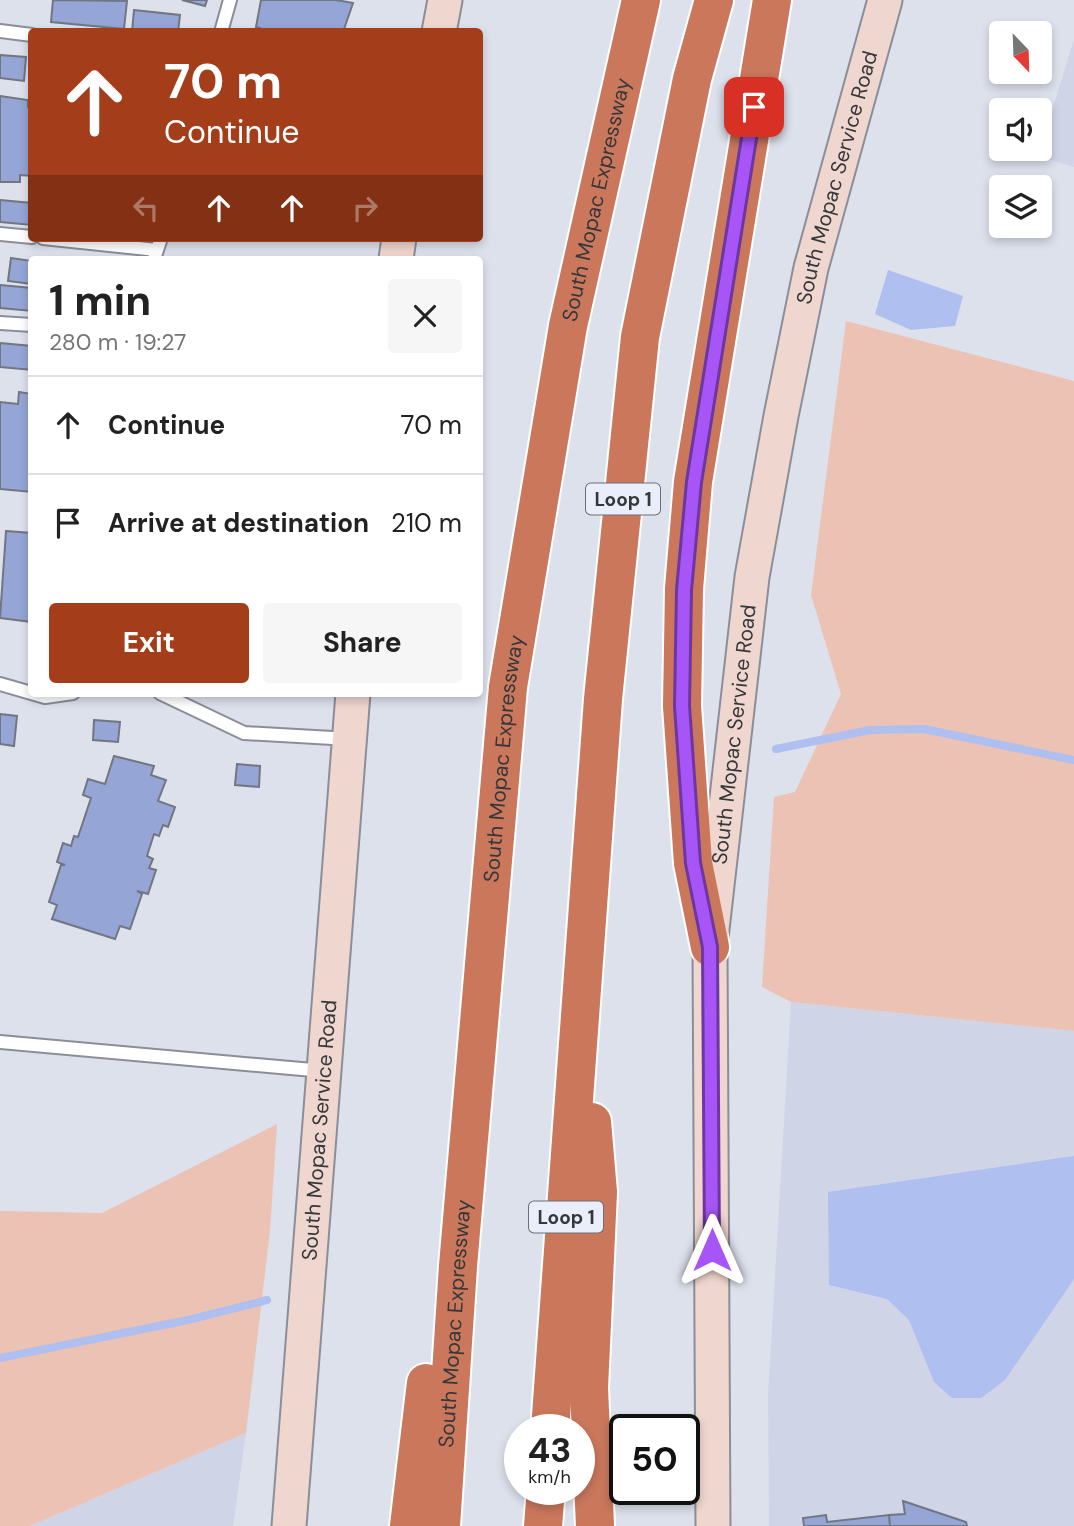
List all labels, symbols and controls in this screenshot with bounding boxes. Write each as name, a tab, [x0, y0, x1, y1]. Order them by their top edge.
north arrow	[989, 21, 1052, 84]
map controls	[989, 21, 1052, 238]
street label: South Mopac Service Road	[790, 48, 884, 307]
text: 70 m	[164, 49, 282, 113]
icon: ahead	[49, 56, 140, 147]
street label: South Mopac Expressway	[555, 75, 637, 324]
pin	[724, 77, 784, 137]
icon: arrive	[735, 88, 773, 126]
button: sound	[989, 98, 1052, 161]
text: Continue	[164, 111, 299, 153]
button: layers	[989, 175, 1052, 238]
icon: left	[127, 189, 165, 227]
icon: ahead	[200, 189, 238, 227]
icon: ahead	[273, 189, 311, 227]
icon: right	[346, 189, 384, 227]
text: 1 min	[49, 273, 151, 328]
button: close	[388, 279, 462, 353]
text: 280 m · 19:27	[49, 327, 186, 357]
icon: ahead	[49, 406, 87, 444]
text: Continue	[108, 408, 225, 442]
text: 70 m	[401, 408, 462, 442]
road number: Loop 1	[586, 484, 660, 514]
icon: arrive	[49, 504, 87, 542]
text: Arrive at destination	[108, 506, 369, 540]
text: 210 m	[391, 506, 462, 540]
button: Exit	[49, 603, 249, 683]
button: Share	[263, 603, 462, 683]
street label: South Mopac Service Road	[705, 603, 763, 866]
street label: South Mopac Expressway	[477, 632, 531, 884]
street label: South Mopac Service Road	[295, 999, 343, 1262]
street label: South Mopac Expressway	[432, 1198, 478, 1449]
road number: Loop 1	[529, 1202, 603, 1232]
position arrow	[675, 1213, 749, 1287]
speed limit sign: 50	[609, 1414, 700, 1505]
text: 43	[528, 1427, 571, 1473]
text: km/h	[528, 1465, 571, 1489]

